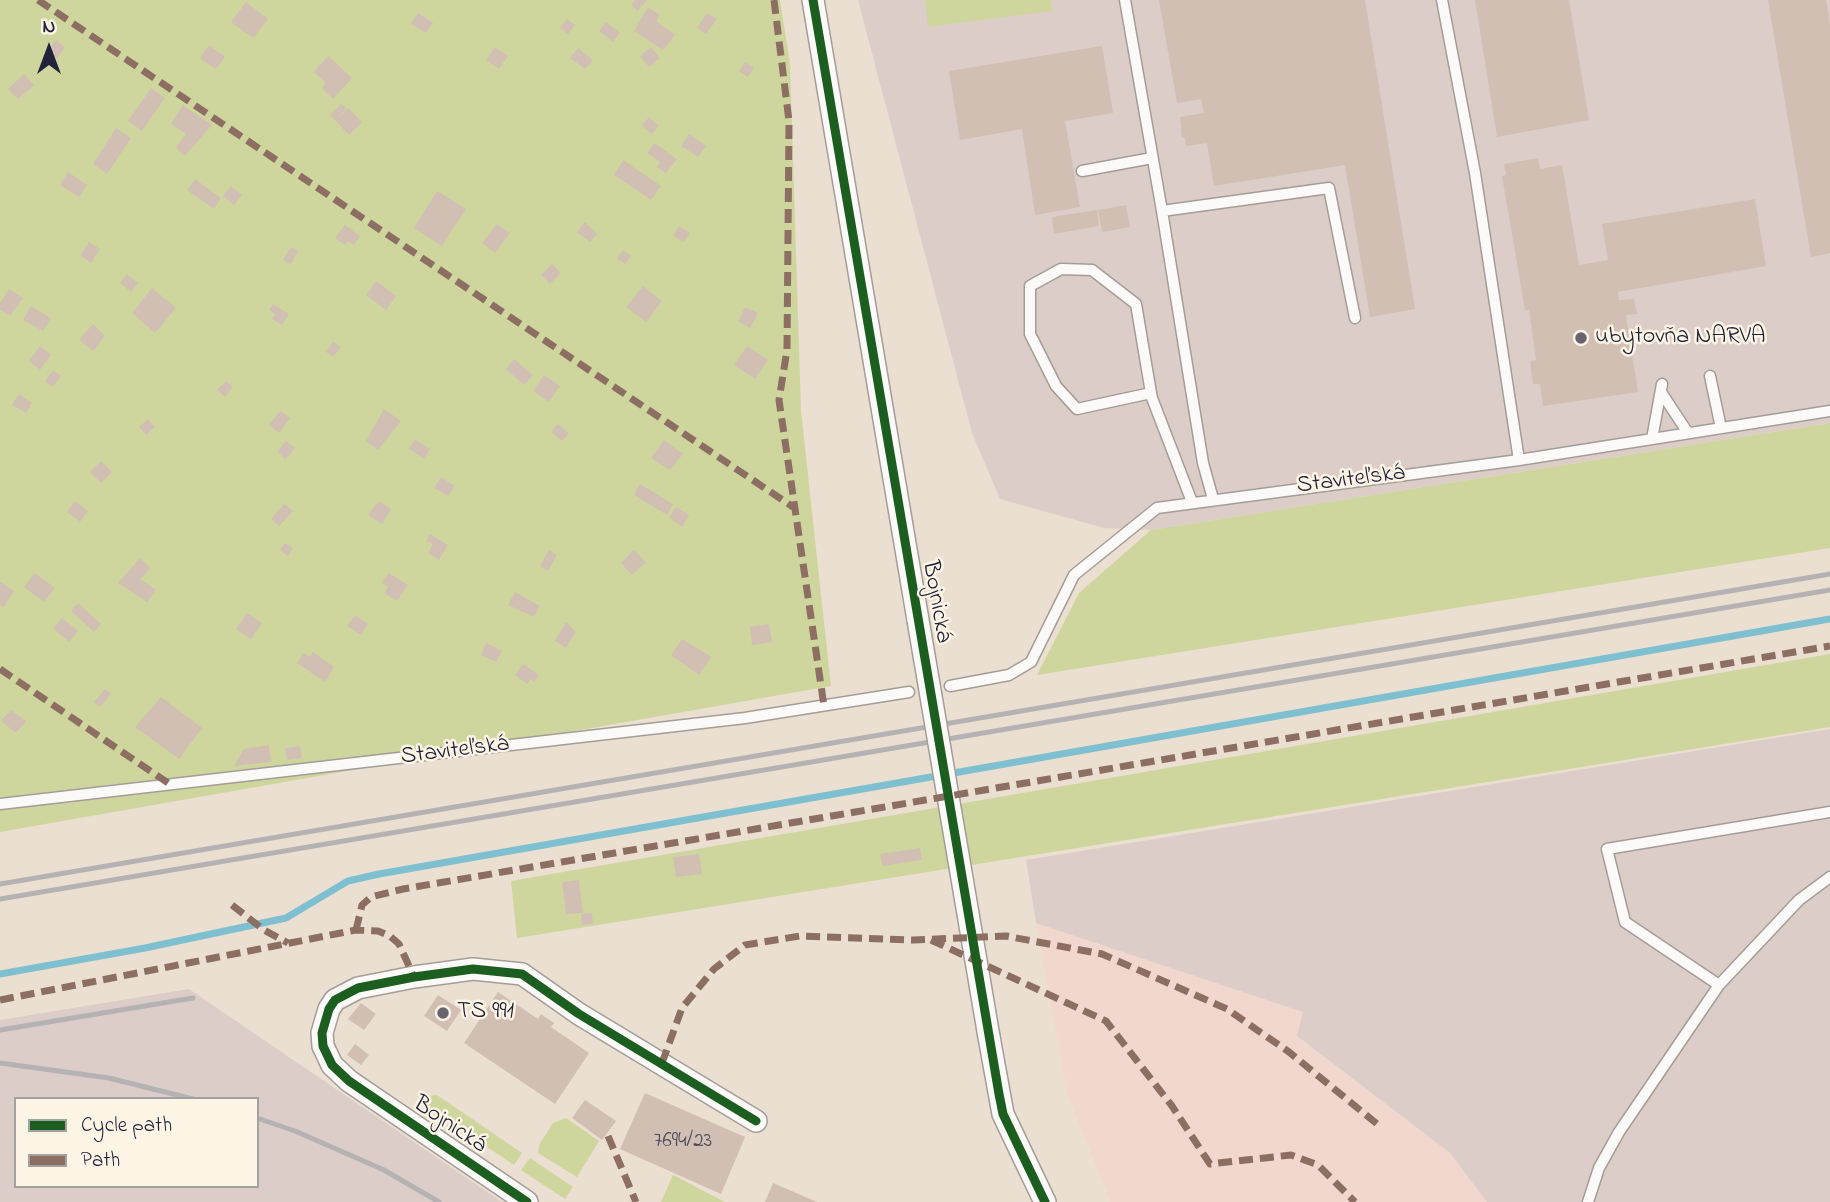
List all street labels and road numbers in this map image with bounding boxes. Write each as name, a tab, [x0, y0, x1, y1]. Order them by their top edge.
street label: Staviteľská	[1295, 460, 1407, 502]
street label: Bojnická	[914, 559, 956, 645]
street label: Staviteľská	[399, 731, 511, 773]
street label: Bojnická	[407, 1091, 491, 1161]

